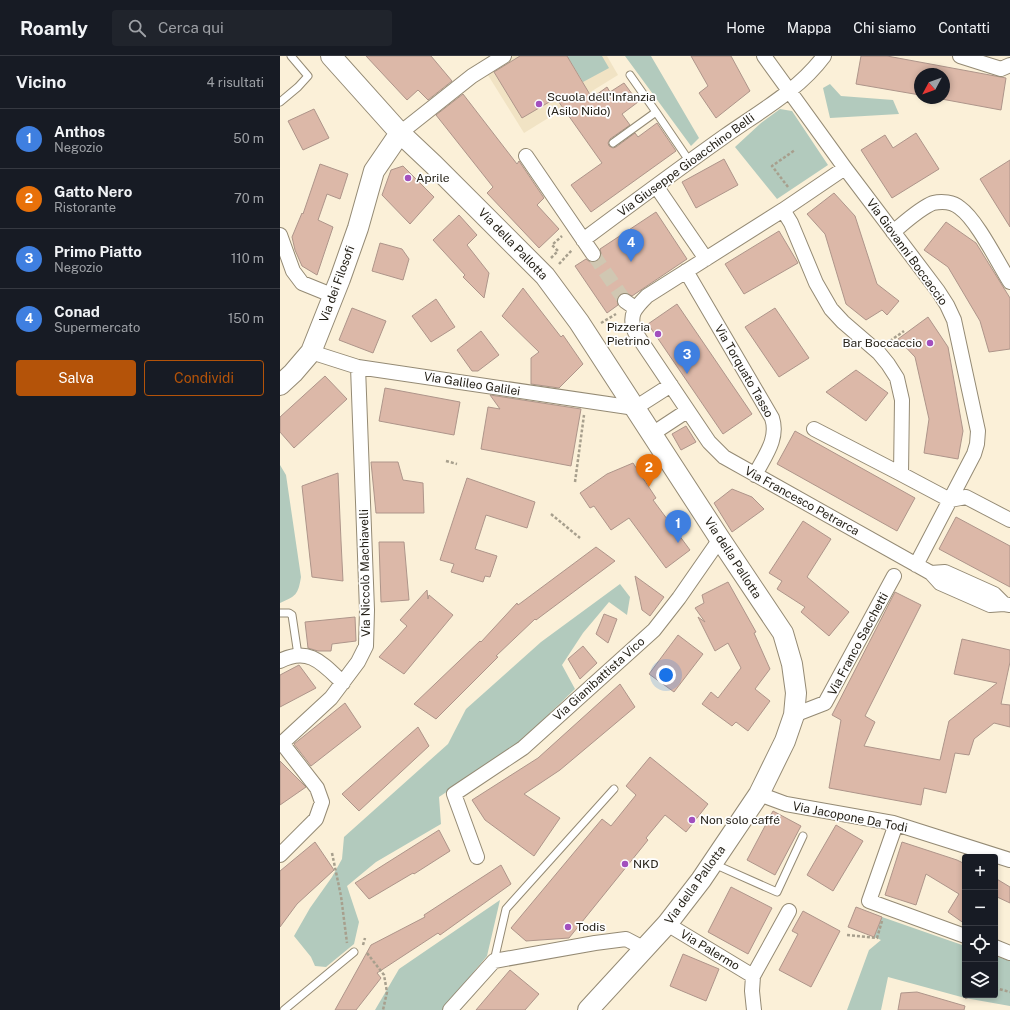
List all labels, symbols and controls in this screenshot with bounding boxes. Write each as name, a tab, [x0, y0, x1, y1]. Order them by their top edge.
search box	[112, 10, 392, 46]
text: Roamly	[20, 17, 88, 39]
icon: search	[126, 17, 148, 39]
text: Cerca qui	[158, 19, 224, 36]
text: Home	[726, 20, 765, 36]
text: Mappa	[787, 20, 831, 36]
text: Chi siamo	[853, 20, 916, 36]
text: Contatti	[938, 20, 990, 36]
north arrow	[914, 68, 950, 104]
text: Vicino	[16, 72, 66, 92]
text: 4 risultati	[207, 75, 264, 90]
place label: Scuola dell'Infanzia (Asilo Nido)	[547, 90, 656, 118]
marker: Scuola dell'Infanzia (Asilo Nido)	[534, 99, 544, 109]
street label: Via Giuseppe Gioacchino Belli	[615, 111, 757, 219]
text: Anthos	[54, 123, 105, 140]
text: 1	[26, 131, 32, 146]
text: 50 m	[233, 131, 264, 146]
text: Negozio	[54, 140, 103, 155]
place label: Aprile	[416, 171, 450, 185]
marker: Aprile	[403, 173, 413, 183]
text: Gatto Nero	[54, 183, 132, 200]
text: 2	[25, 191, 33, 206]
text: 70 m	[234, 191, 264, 206]
street label: Via Giovanni Boccaccio	[864, 196, 951, 308]
text: Ristorante	[54, 200, 116, 215]
street label: Via della Pallotta	[475, 205, 551, 283]
pin: 4	[618, 229, 644, 262]
text: Primo Piatto	[54, 243, 142, 260]
street label: Via dei Filosofi	[317, 244, 357, 324]
text: 3	[25, 251, 33, 266]
text: 110 m	[231, 251, 264, 266]
text: Negozio	[54, 260, 103, 275]
text: Conad	[54, 303, 100, 320]
text: 4	[25, 311, 33, 326]
text: 150 m	[228, 311, 264, 326]
text: Supermercato	[54, 320, 140, 335]
place label: Pizzeria Pietrino	[607, 320, 650, 348]
street label: Via Torquato Tasso	[712, 322, 776, 420]
marker: Pizzeria Pietrino	[653, 329, 663, 339]
place label: Bar Boccaccio	[843, 336, 922, 350]
marker: Bar Boccaccio	[925, 338, 935, 348]
pin: 3	[674, 341, 700, 374]
button: Salva	[16, 360, 136, 396]
button: Condividi	[144, 360, 264, 396]
street label: Via Galileo Galilei	[423, 369, 521, 399]
pin: 2	[636, 454, 662, 487]
street label: Via Francesco Petrarca	[742, 464, 862, 538]
street label: Via Niccolò Machiavelli	[357, 509, 373, 637]
pin: 1	[665, 510, 691, 543]
street label: Via della Pallotta	[702, 515, 764, 601]
street label: Via Franco Sacchetti	[825, 590, 891, 698]
street label: Via Gianibattista Vico	[550, 634, 648, 724]
your location	[656, 665, 676, 685]
street label: Via Jacopone Da Todi	[791, 799, 909, 835]
place label: Non solo caffé	[700, 813, 780, 827]
marker: Non solo caffé	[687, 815, 697, 825]
street label: Via della Pallotta	[662, 843, 728, 927]
map controls	[962, 854, 998, 998]
button: +	[962, 854, 998, 890]
place label: NKD	[633, 857, 659, 871]
marker: NKD	[620, 859, 630, 869]
button: −	[962, 890, 998, 926]
place label: Todis	[576, 920, 605, 934]
marker: Todis	[563, 922, 573, 932]
button: locate	[962, 926, 998, 962]
street label: Via Palermo	[678, 927, 742, 973]
button: layers	[962, 962, 998, 998]

